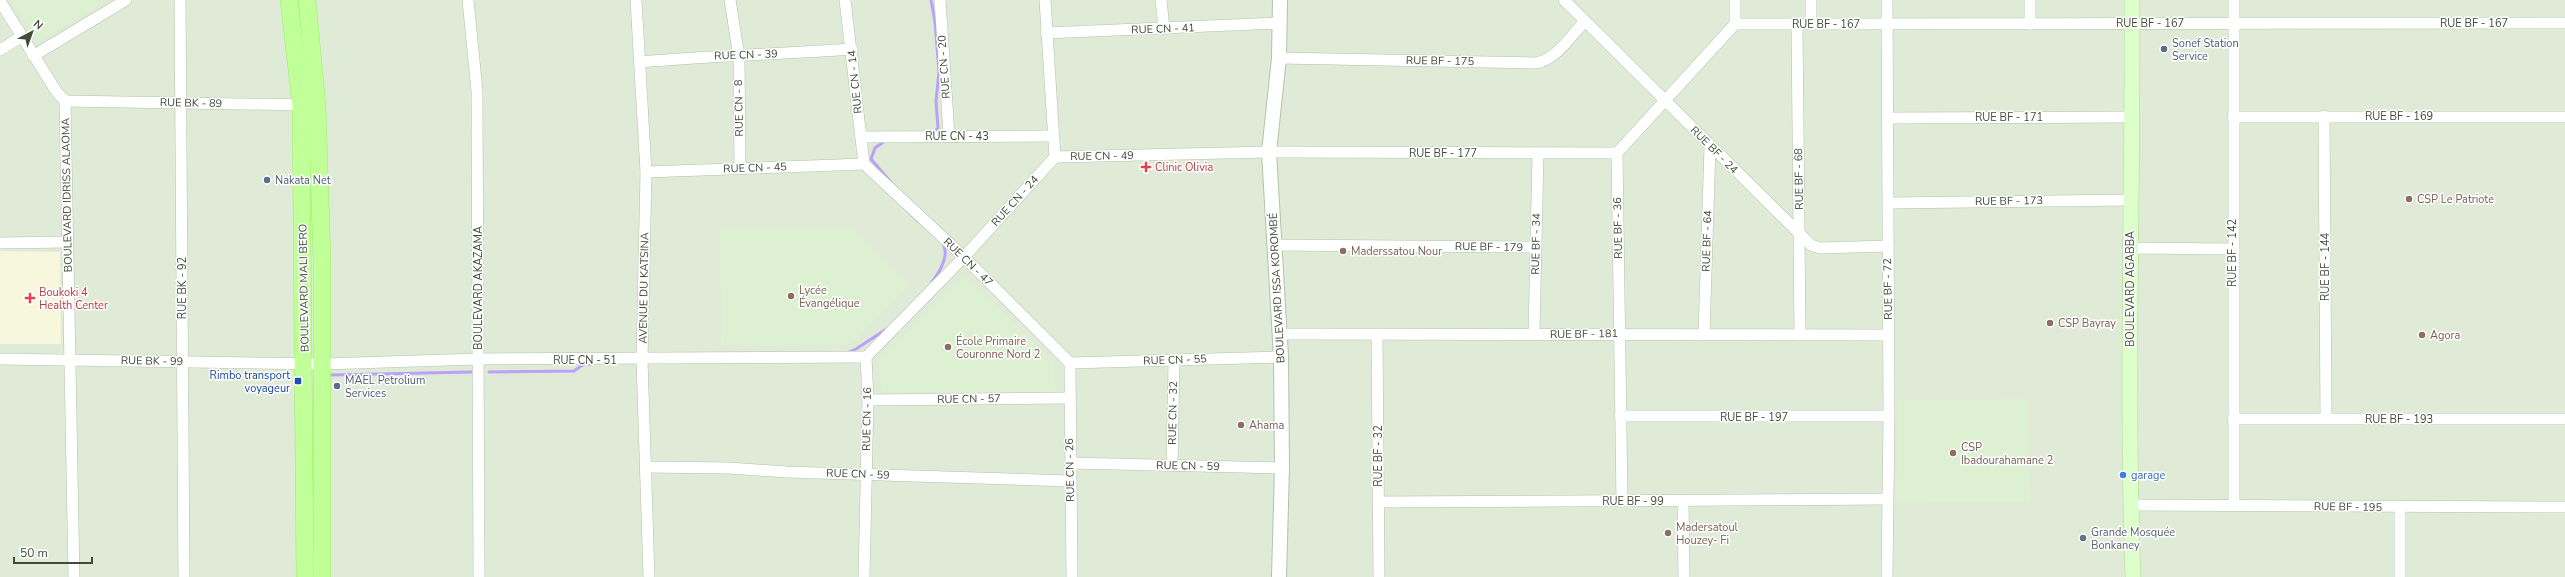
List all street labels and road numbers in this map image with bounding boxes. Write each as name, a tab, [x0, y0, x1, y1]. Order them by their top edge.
street label: RUE BF - 167	[2116, 16, 2184, 31]
street label: RUE BF - 167	[2440, 16, 2508, 31]
street label: RUE BF - 167	[1792, 17, 1860, 32]
street label: RUE CN - 41	[1131, 20, 1195, 38]
street label: RUE CN - 20	[934, 34, 954, 99]
street label: RUE CN - 39	[714, 46, 778, 64]
street label: RUE CN - 14	[844, 49, 866, 114]
street label: RUE BF - 175	[1406, 53, 1475, 69]
street label: RUE CN - 8	[731, 79, 747, 137]
street label: RUE BK - 89	[160, 95, 222, 111]
street label: RUE BF - 169	[2365, 109, 2433, 124]
street label: RUE BF - 171	[1975, 110, 2043, 125]
street label: BOULEVARD IDRISS ALAOMA	[58, 118, 76, 272]
street label: RUE BF - 24	[1687, 123, 1741, 177]
street label: RUE CN - 43	[925, 129, 989, 144]
street label: RUE BF - 177	[1409, 146, 1477, 161]
street label: RUE CN - 49	[1070, 148, 1134, 164]
street label: RUE BF - 68	[1791, 148, 1807, 210]
street label: RUE CN - 45	[723, 159, 787, 177]
street label: RUE CN - 24	[988, 172, 1042, 230]
street label: RUE BF - 173	[1975, 193, 2043, 209]
street label: RUE BF - 36	[1610, 197, 1626, 259]
street label: RUE BF - 64	[1698, 210, 1716, 272]
street label: BOULEVARD ISSA KOROMBÉ	[1265, 212, 1288, 364]
street label: RUE BF - 34	[1528, 213, 1544, 275]
street label: RUE BF - 142	[2225, 219, 2240, 287]
street label: BOULEVARD MALI BERO	[295, 224, 313, 352]
street label: BOULEVARD AKAZAMA	[471, 226, 486, 350]
street label: BOULEVARD AGABBA	[2123, 231, 2138, 347]
street label: AVENUE DU KATSINA	[636, 232, 652, 344]
street label: RUE BF - 144	[2318, 233, 2333, 301]
street label: RUE CN - 47	[940, 234, 996, 290]
street label: RUE BF - 179	[1455, 239, 1523, 255]
street label: RUE BK - 92	[175, 257, 190, 319]
street label: RUE BF - 72	[1880, 258, 1896, 320]
street label: RUE BF - 181	[1550, 326, 1618, 342]
street label: RUE CN - 55	[1143, 351, 1207, 369]
street label: RUE BK - 99	[121, 353, 183, 369]
street label: RUE CN - 51	[553, 353, 617, 368]
street label: RUE CN - 32	[1165, 381, 1181, 445]
street label: RUE CN - 16	[859, 387, 875, 451]
street label: RUE CN - 57	[937, 391, 1001, 407]
street label: RUE BF - 197	[1720, 410, 1788, 425]
street label: RUE BF - 193	[2365, 412, 2433, 427]
street label: RUE BF - 32	[1371, 425, 1386, 487]
street label: RUE CN - 26	[1062, 438, 1078, 502]
street label: RUE CN - 59	[1156, 458, 1220, 474]
street label: RUE CN - 59	[826, 465, 890, 483]
street label: RUE BF - 99	[1602, 494, 1664, 509]
street label: RUE BF - 195	[2314, 499, 2383, 515]

